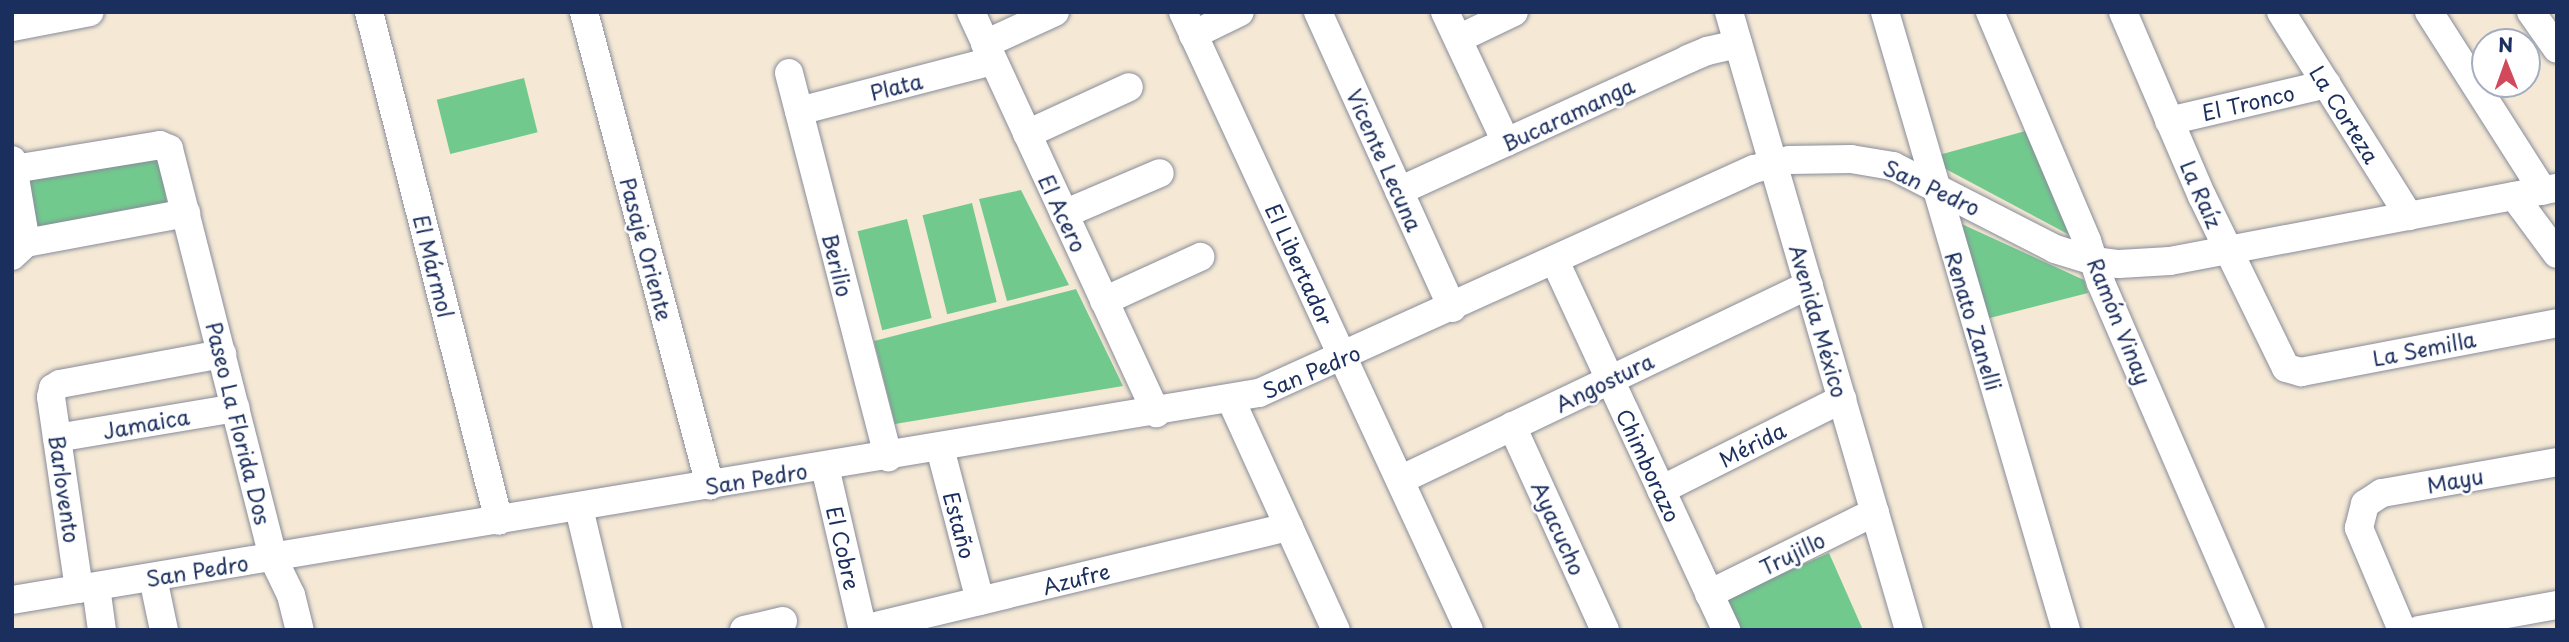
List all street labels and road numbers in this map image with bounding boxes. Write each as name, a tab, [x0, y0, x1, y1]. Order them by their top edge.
street label: La Corteza	[2305, 60, 2385, 168]
street label: Plata	[867, 67, 925, 105]
street label: Bucaramanga	[1498, 72, 1638, 156]
street label: El Tronco	[2199, 79, 2297, 125]
street label: Vicente Lecuna	[1342, 85, 1428, 235]
street label: San Pedro	[1881, 154, 1983, 220]
street label: La Raíz	[2175, 155, 2229, 233]
street label: El Acero	[1034, 170, 1092, 256]
street label: Pasaje Oriente	[616, 175, 678, 323]
street label: El Libertador	[1261, 199, 1339, 329]
street label: El Mármol	[409, 212, 459, 320]
street label: Berilio	[818, 231, 858, 299]
street label: Avenida México	[1785, 242, 1853, 400]
street label: Renato Zanelli	[1941, 248, 2007, 394]
street label: Ramón Vinay	[2083, 254, 2157, 388]
street label: Paseo La Florida Dos	[201, 318, 277, 528]
street label: La Semilla	[2370, 326, 2478, 370]
street label: San Pedro	[1259, 340, 1363, 402]
street label: Angostura	[1551, 347, 1657, 417]
street label: Jamaica	[101, 403, 191, 443]
street label: Chimborazo	[1612, 405, 1686, 525]
street label: Mérida	[1715, 417, 1789, 471]
street label: Barlovento	[45, 434, 85, 544]
street label: San Pedro	[704, 458, 808, 498]
street label: Mayu	[2425, 463, 2485, 497]
street label: Ayacucho	[1527, 477, 1591, 579]
street label: Estaño	[939, 489, 981, 561]
street label: El Cobre	[822, 503, 866, 593]
street label: Trujillo	[1755, 526, 1829, 580]
street label: San Pedro	[145, 550, 249, 590]
street label: Azufre	[1040, 558, 1112, 598]

